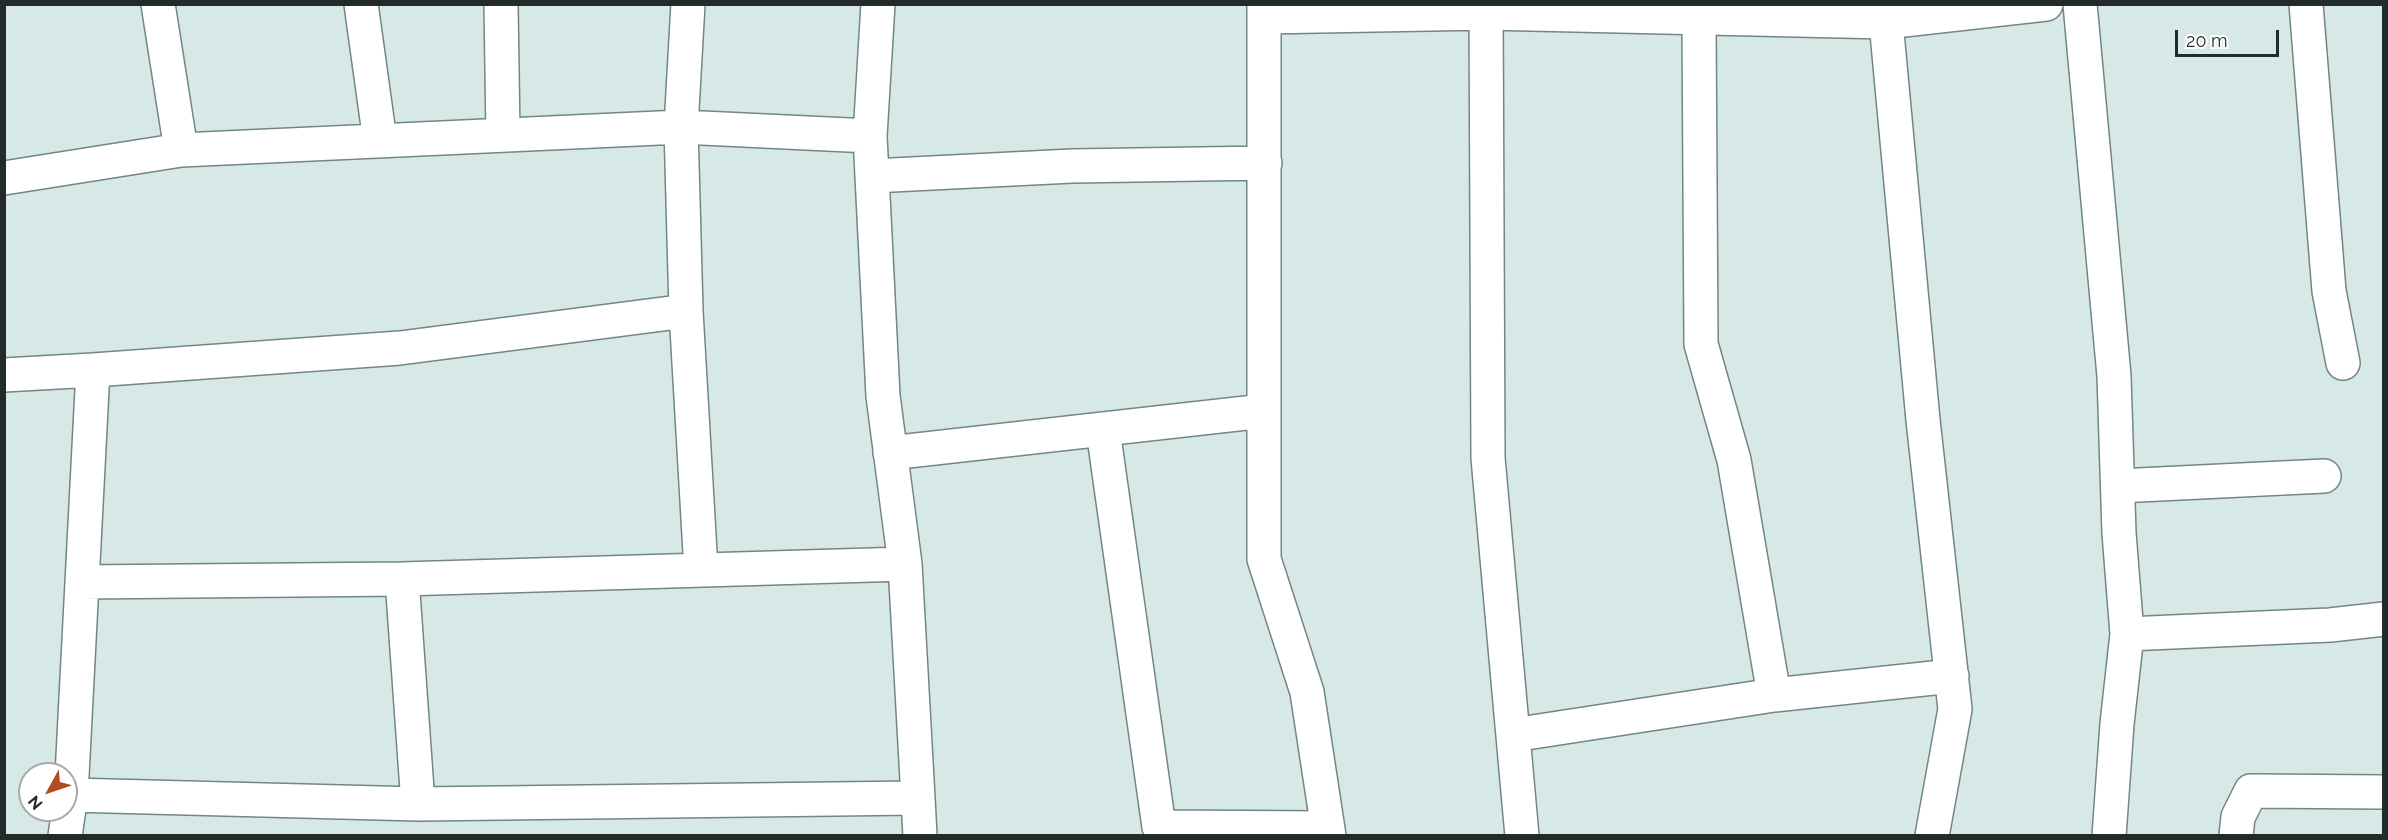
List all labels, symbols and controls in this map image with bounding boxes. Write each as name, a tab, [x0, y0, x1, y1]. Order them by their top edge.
scale bar	[2178, 18, 2282, 56]
text: 20 m	[2186, 30, 2228, 51]
north arrow	[18, 762, 78, 822]
text: N	[24, 792, 47, 813]

